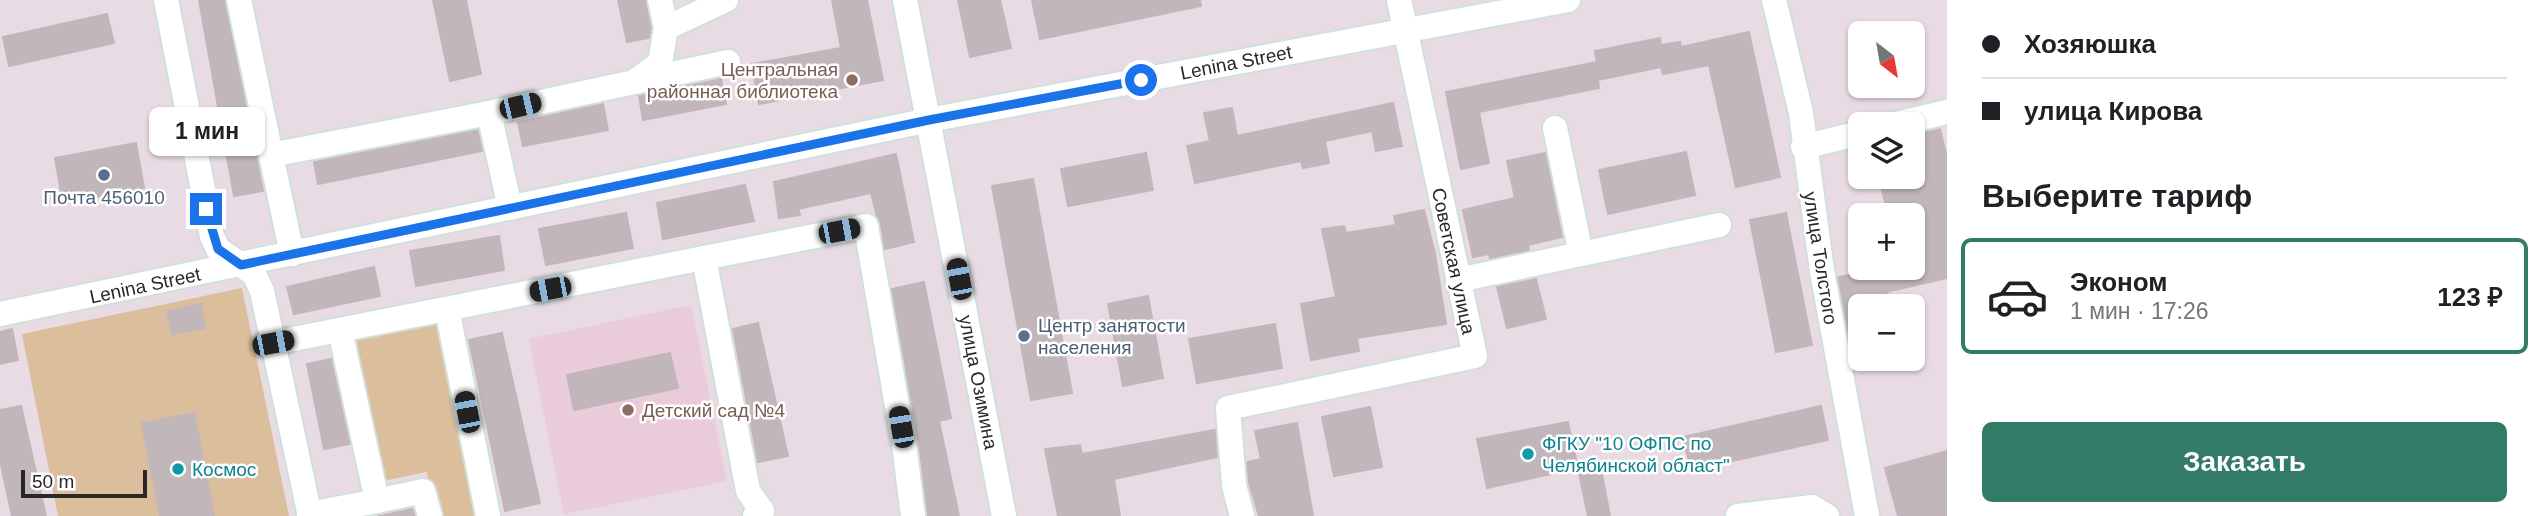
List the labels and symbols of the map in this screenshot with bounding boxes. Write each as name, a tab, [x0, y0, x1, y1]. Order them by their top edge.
north arrow	[1848, 21, 1925, 98]
street label: Lenina Street	[1179, 41, 1294, 84]
place label: Центральная районная библиотека	[647, 59, 838, 102]
route start	[1125, 64, 1157, 96]
marker: Центральная районная библиотека	[844, 72, 860, 88]
car	[498, 91, 543, 121]
callout: 1 мин	[148, 108, 264, 156]
marker: Почта 456010	[96, 167, 112, 183]
street label: Советская улица	[1428, 186, 1479, 337]
place label: Почта 456010	[43, 187, 165, 208]
street label: улица Толстого	[1800, 190, 1841, 326]
route end	[190, 193, 222, 225]
car	[817, 217, 862, 245]
car	[945, 256, 974, 302]
street label: Lenina Street	[88, 263, 203, 308]
car	[528, 275, 573, 303]
street label: улица Озимина	[955, 313, 1002, 451]
place label: Центр занятости населения	[1038, 315, 1186, 358]
marker: Центр занятости населения	[1016, 328, 1032, 344]
car	[251, 329, 296, 357]
car	[453, 389, 482, 435]
place label: Детский сад №4	[642, 400, 785, 421]
marker: Детский сад №4	[620, 402, 636, 418]
car	[888, 404, 915, 450]
place label: ФГКУ "10 ОФПС по Челябинской област"	[1542, 433, 1730, 476]
marker: ФГКУ "10 ОФПС по Челябинской област"	[1520, 446, 1536, 462]
place label: Космос	[192, 459, 256, 480]
marker: Космос	[170, 461, 186, 477]
scale bar	[21, 467, 147, 499]

